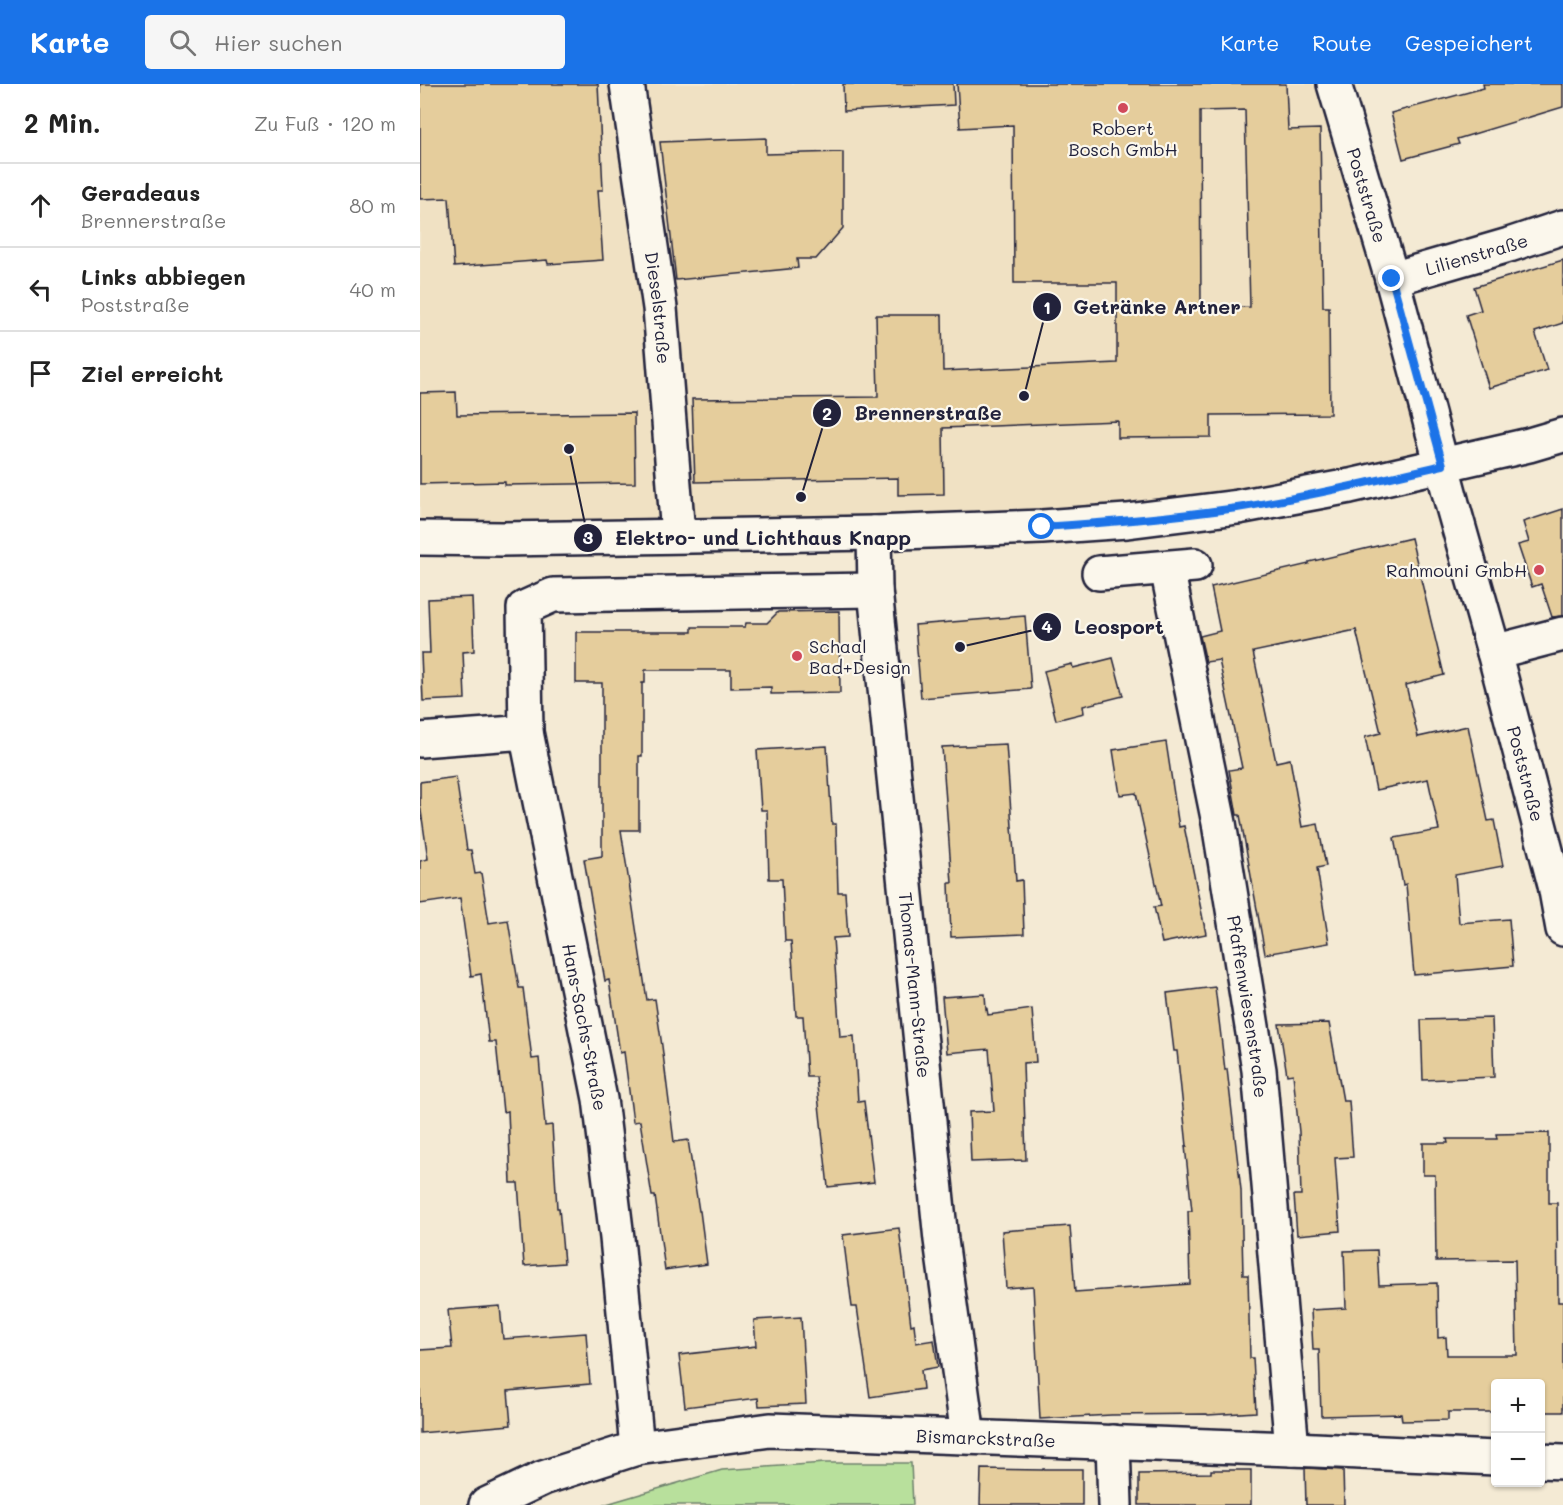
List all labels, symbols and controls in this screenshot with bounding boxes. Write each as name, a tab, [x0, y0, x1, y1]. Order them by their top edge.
search box	[145, 15, 565, 69]
text: Karte	[30, 24, 109, 60]
icon: search	[166, 26, 199, 59]
text: Hier suchen	[214, 28, 342, 57]
text: Karte	[1221, 29, 1279, 56]
text: Route	[1312, 29, 1372, 56]
text: Gespeichert	[1405, 29, 1533, 56]
marker: Robert Bosch GmbH	[1116, 101, 1130, 115]
text: 2 Min.	[24, 106, 101, 140]
text: Zu Fuß · 120 m	[254, 110, 396, 136]
place label: Robert Bosch GmbH	[1068, 116, 1178, 161]
street label: Poststraße	[1342, 145, 1393, 246]
text: Geradeaus	[81, 178, 200, 207]
icon: ahead	[24, 189, 57, 222]
text: 80 m	[349, 192, 396, 218]
text: Brennerstraße	[81, 207, 227, 233]
street label: Lilienstraße	[1422, 228, 1531, 281]
street label: Dieselstraße	[640, 250, 676, 365]
text: Links abbiegen	[81, 262, 246, 291]
route end	[1378, 265, 1404, 291]
icon: left	[24, 273, 57, 306]
text: 40 m	[350, 276, 396, 302]
callout: Getränke Artner	[1032, 288, 1253, 326]
text: Poststraße	[81, 291, 190, 317]
text: Getränke Artner	[1073, 293, 1241, 319]
text: 1	[1043, 295, 1051, 319]
icon: arrive	[24, 357, 57, 390]
text: Ziel erreicht	[81, 359, 223, 388]
callout: Brennerstraße	[812, 394, 1013, 432]
text: Brennerstraße	[854, 399, 1002, 425]
text: 2	[822, 401, 832, 425]
route start	[1028, 513, 1054, 539]
callout: Elektro- und Lichthaus Knapp	[573, 519, 923, 557]
text: Elektro- und Lichthaus Knapp	[615, 524, 911, 550]
text: 3	[583, 525, 594, 549]
place label: Rahmouni GmbH	[1386, 558, 1527, 582]
marker: Rahmouni GmbH	[1532, 563, 1546, 577]
callout: Leosport	[1032, 608, 1176, 646]
text: Leosport	[1074, 613, 1164, 639]
text: 4	[1041, 614, 1053, 638]
place label: Schaal Bad+Design	[809, 634, 911, 679]
marker: Schaal Bad+Design	[790, 649, 804, 663]
street label: Poststraße	[1502, 723, 1550, 824]
street label: Thomas-Mann-Straße	[894, 891, 936, 1079]
street label: Pfaffenwiesenstraße	[1222, 913, 1273, 1099]
street label: Hans-Sachs-Straße	[557, 941, 613, 1113]
map controls	[1491, 1379, 1545, 1487]
button: +	[1491, 1379, 1545, 1433]
street label: Bismarckstraße	[916, 1423, 1056, 1452]
button: −	[1491, 1433, 1545, 1487]

